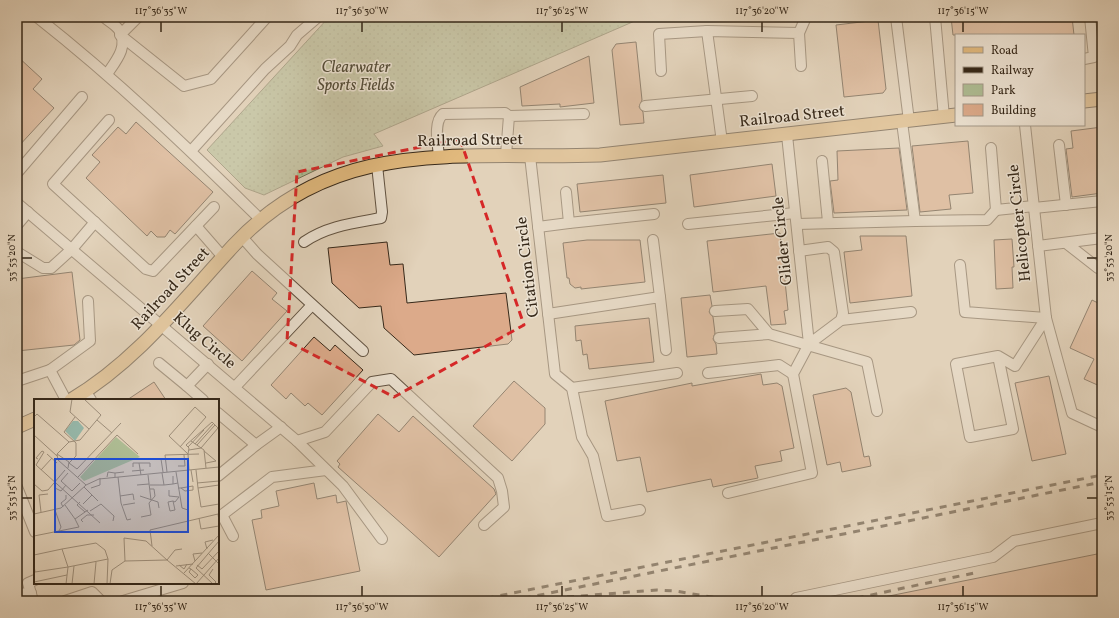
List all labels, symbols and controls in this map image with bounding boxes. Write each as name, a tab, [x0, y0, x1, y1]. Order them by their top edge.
text: 117°36'35"W	[135, 4, 187, 18]
text: 117°36'30"W	[335, 4, 389, 18]
text: 117°36'25"W	[536, 4, 588, 18]
text: 117°36'20"W	[735, 4, 789, 18]
text: 117°36'15"W	[937, 4, 989, 18]
legend	[955, 34, 1085, 126]
text: Road	[991, 43, 1018, 59]
park label: Clearwater Sports Fields	[317, 57, 395, 97]
text: Railway	[991, 63, 1034, 79]
text: Park	[991, 83, 1016, 99]
street label: Railroad Street	[738, 100, 846, 133]
text: Building	[991, 103, 1036, 119]
street label: Railroad Street	[417, 129, 523, 153]
street label: Helicopter Circle	[1003, 163, 1037, 283]
street label: Glider Circle	[767, 196, 799, 286]
street label: Citation Circle	[511, 215, 545, 319]
text: 33°53'20"N	[5, 234, 19, 282]
text: 33°53'20"N	[1102, 234, 1116, 282]
street label: Railroad Street	[127, 243, 215, 335]
street label: Klug Circle	[168, 307, 240, 375]
inset map	[34, 399, 219, 584]
text: 33°53'15"N	[5, 475, 19, 521]
text: 33°53'15"N	[1102, 475, 1116, 521]
text: 117°36'35"W	[135, 600, 187, 614]
text: 117°36'30"W	[335, 600, 389, 614]
text: 117°36'25"W	[536, 600, 588, 614]
text: 117°36'20"W	[735, 600, 789, 614]
text: 117°36'15"W	[937, 600, 989, 614]

